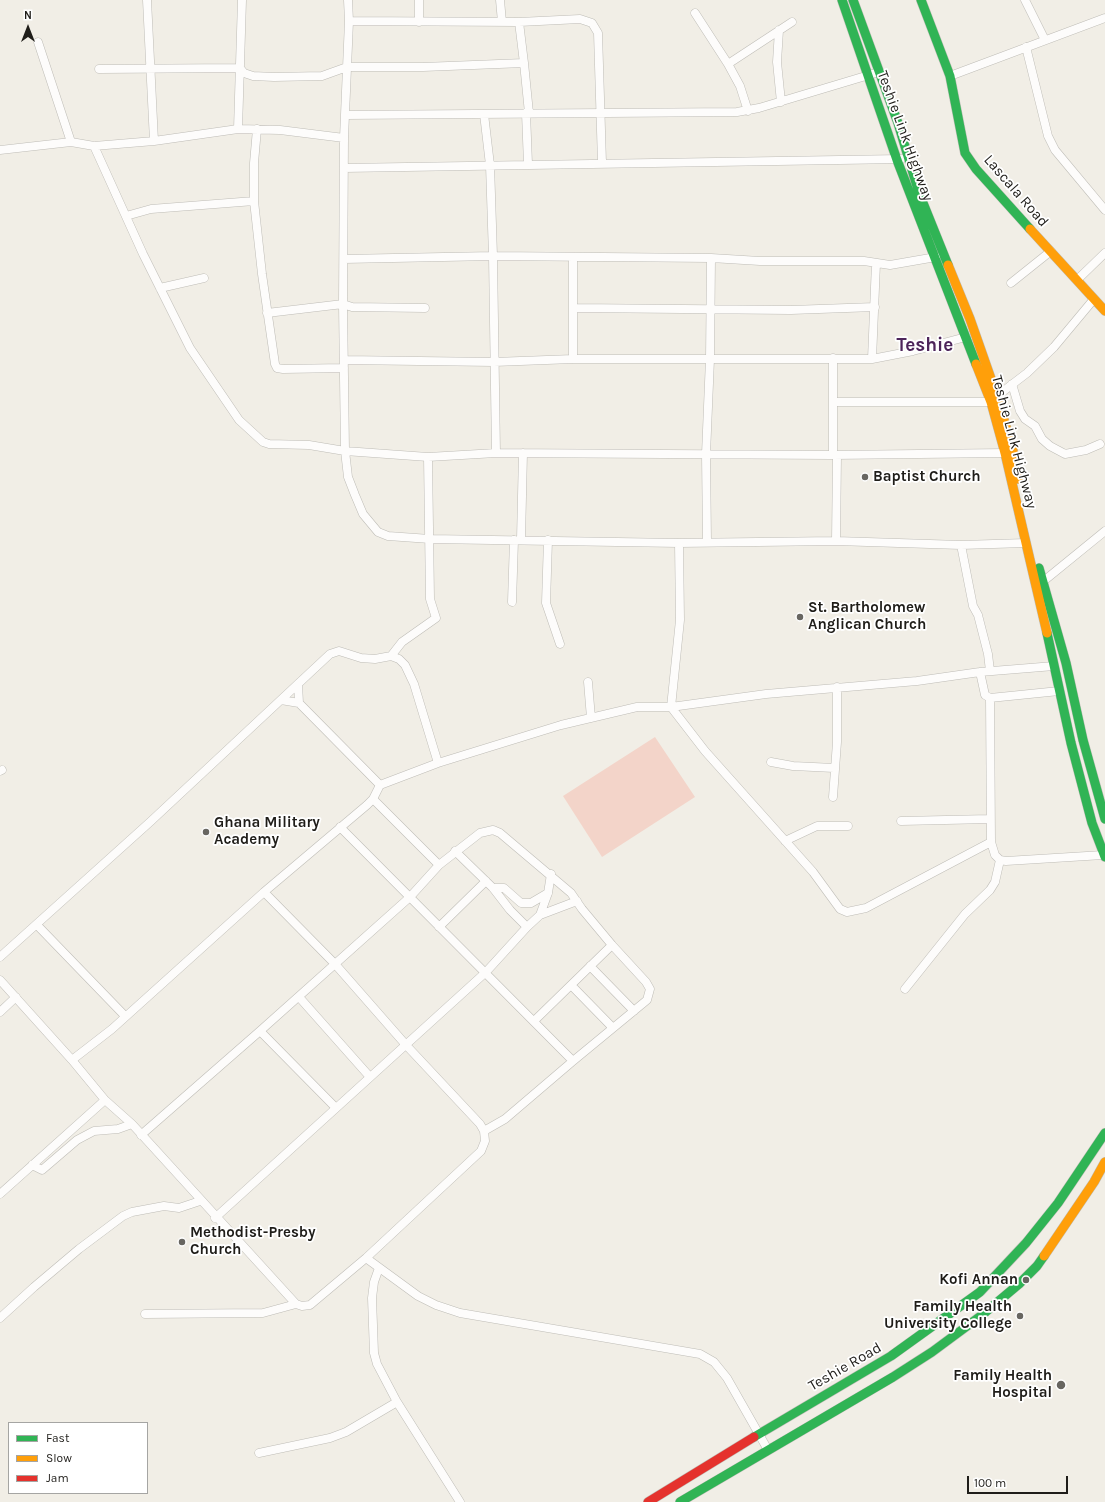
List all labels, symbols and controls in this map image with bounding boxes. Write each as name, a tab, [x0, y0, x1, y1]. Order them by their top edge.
north arrow	[8, 8, 48, 48]
text: N	[24, 9, 32, 22]
street label: Teshie Link Highway	[873, 68, 937, 204]
street label: Lascala Road	[980, 151, 1052, 231]
district label: Teshie	[897, 335, 953, 357]
street label: Teshie Link Highway	[988, 373, 1040, 511]
place label: Baptist Church	[873, 468, 981, 486]
marker: Baptist Church	[860, 472, 870, 482]
place label: St. Bartholomew Anglican Church	[808, 599, 926, 634]
marker: St. Bartholomew Anglican Church	[795, 612, 805, 622]
place label: Ghana Military Academy	[214, 814, 320, 849]
marker: Ghana Military Academy	[201, 827, 211, 837]
place label: Methodist-Presby Church	[190, 1224, 316, 1259]
marker: Methodist-Presby Church	[177, 1237, 187, 1247]
place label: Kofi Annan	[939, 1271, 1018, 1289]
marker: Kofi Annan	[1021, 1275, 1031, 1285]
place label: Family Health University College	[884, 1298, 1012, 1333]
marker: Family Health University College	[1015, 1311, 1025, 1321]
street label: Teshie Road	[805, 1339, 885, 1395]
place label: Family Health Hospital	[953, 1367, 1052, 1402]
marker: Family Health Hospital	[1055, 1379, 1067, 1391]
legend	[8, 1422, 148, 1494]
text: Fast	[46, 1431, 69, 1445]
text: Slow	[46, 1451, 72, 1465]
scale bar	[969, 1468, 1070, 1494]
text: Jam	[46, 1471, 69, 1485]
text: 100 m	[974, 1476, 1006, 1490]

